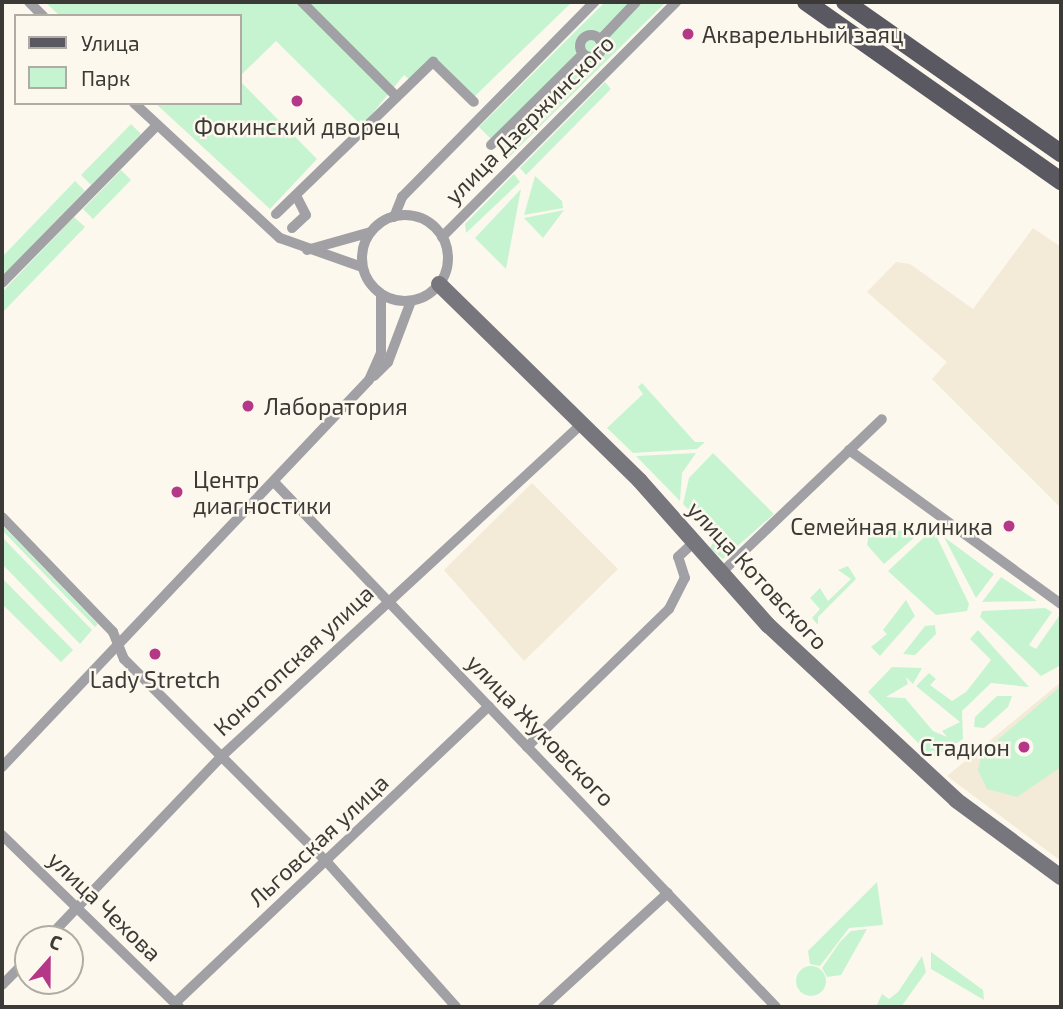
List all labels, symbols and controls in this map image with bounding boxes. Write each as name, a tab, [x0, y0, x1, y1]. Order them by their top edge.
legend	[14, 14, 242, 105]
place label: Акварельный заяц	[702, 20, 904, 48]
marker: Акварельный заяц	[680, 26, 696, 42]
street label: улица Дзержинского	[439, 29, 619, 209]
text: Улица	[81, 30, 140, 55]
text: Парк	[81, 65, 130, 90]
marker: Фокинский дворец	[289, 93, 305, 109]
place label: Фокинский дворец	[194, 112, 400, 140]
place label: Лаборатория	[264, 392, 408, 420]
marker: Лаборатория	[238, 396, 258, 416]
place label: Центр диагностики	[193, 465, 332, 519]
marker: Центр диагностики	[167, 482, 187, 502]
street label: улица Котовского	[682, 495, 834, 655]
place label: Семейная клиника	[790, 512, 993, 540]
marker: Семейная клиника	[999, 516, 1019, 536]
street label: Конотопская улица	[207, 579, 379, 741]
marker: Lady Stretch	[147, 646, 163, 662]
street label: улица Жуковского	[461, 648, 621, 812]
place label: Lady Stretch	[89, 665, 221, 693]
place label: Стадион	[919, 733, 1010, 761]
marker: Стадион	[1016, 739, 1032, 755]
street label: Льговская улица	[242, 768, 394, 912]
street label: улица Чехова	[43, 845, 167, 967]
north arrow	[14, 925, 84, 995]
text: С	[47, 929, 65, 955]

